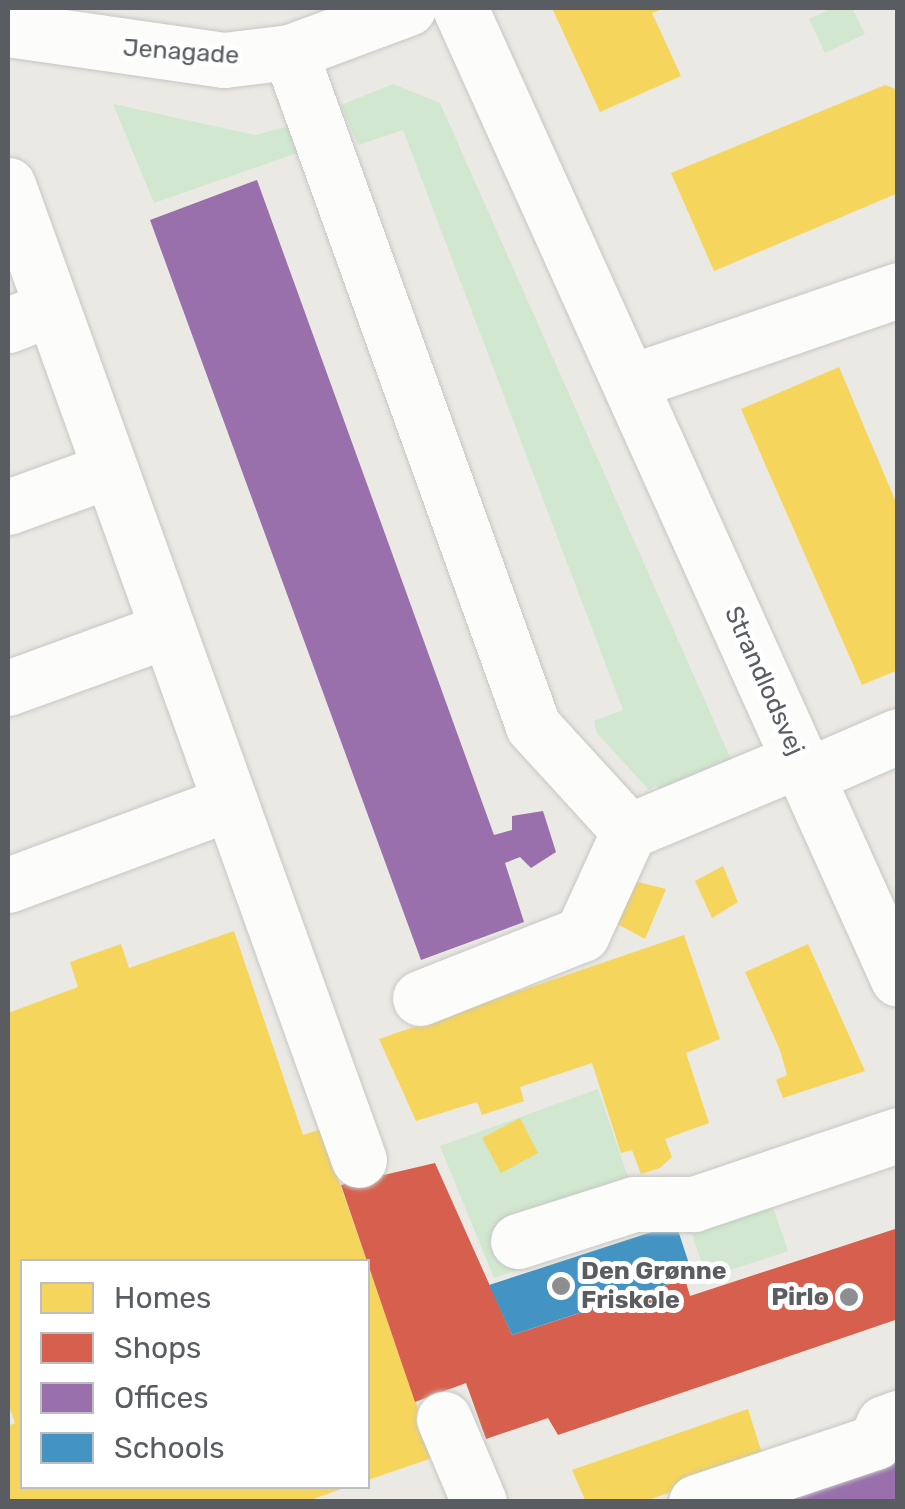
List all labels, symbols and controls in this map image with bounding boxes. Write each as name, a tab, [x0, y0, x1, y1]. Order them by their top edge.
street label: Jenagade	[122, 33, 240, 71]
street label: Strandlodsvej	[718, 602, 810, 760]
place label: Den Grønne Friskole	[581, 1257, 727, 1316]
legend	[20, 1259, 370, 1489]
marker: Den Grønne Friskole	[550, 1275, 572, 1297]
text: Homes	[114, 1280, 211, 1316]
place label: Pirlo	[771, 1282, 829, 1312]
marker: Pirlo	[838, 1286, 860, 1308]
text: Shops	[114, 1330, 201, 1366]
text: Offices	[114, 1380, 209, 1416]
text: Schools	[114, 1430, 225, 1466]

